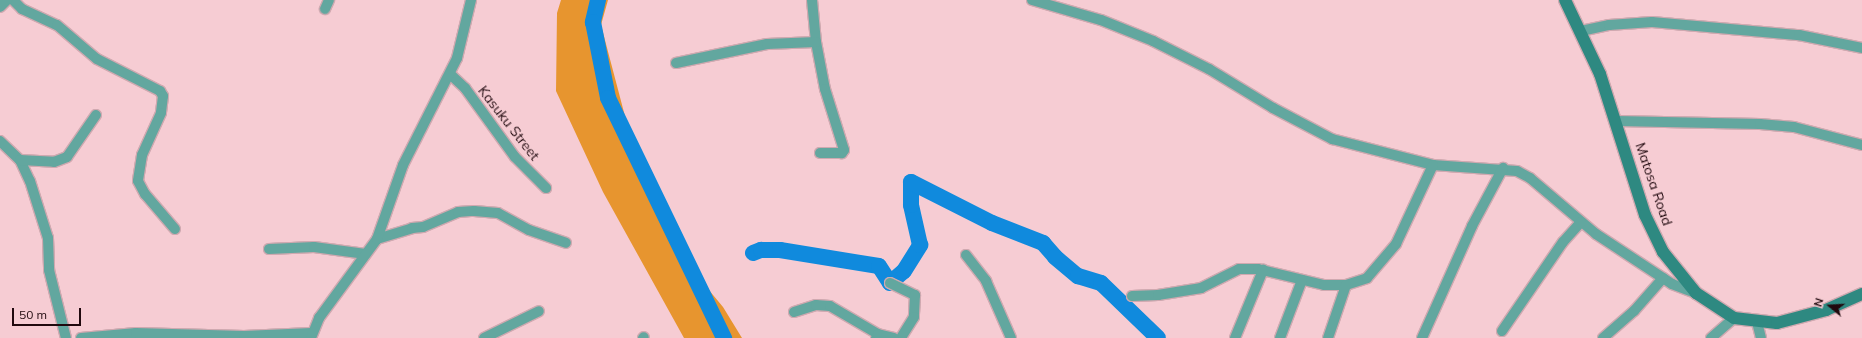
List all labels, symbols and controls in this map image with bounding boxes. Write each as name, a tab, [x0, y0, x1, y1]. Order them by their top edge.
street label: Kasuku Street	[475, 82, 543, 164]
street label: Matosa Road	[1632, 140, 1676, 228]
north arrow	[1810, 286, 1850, 326]
text: N	[1811, 296, 1827, 308]
scale bar	[14, 300, 83, 326]
text: 50 m	[19, 307, 47, 322]

